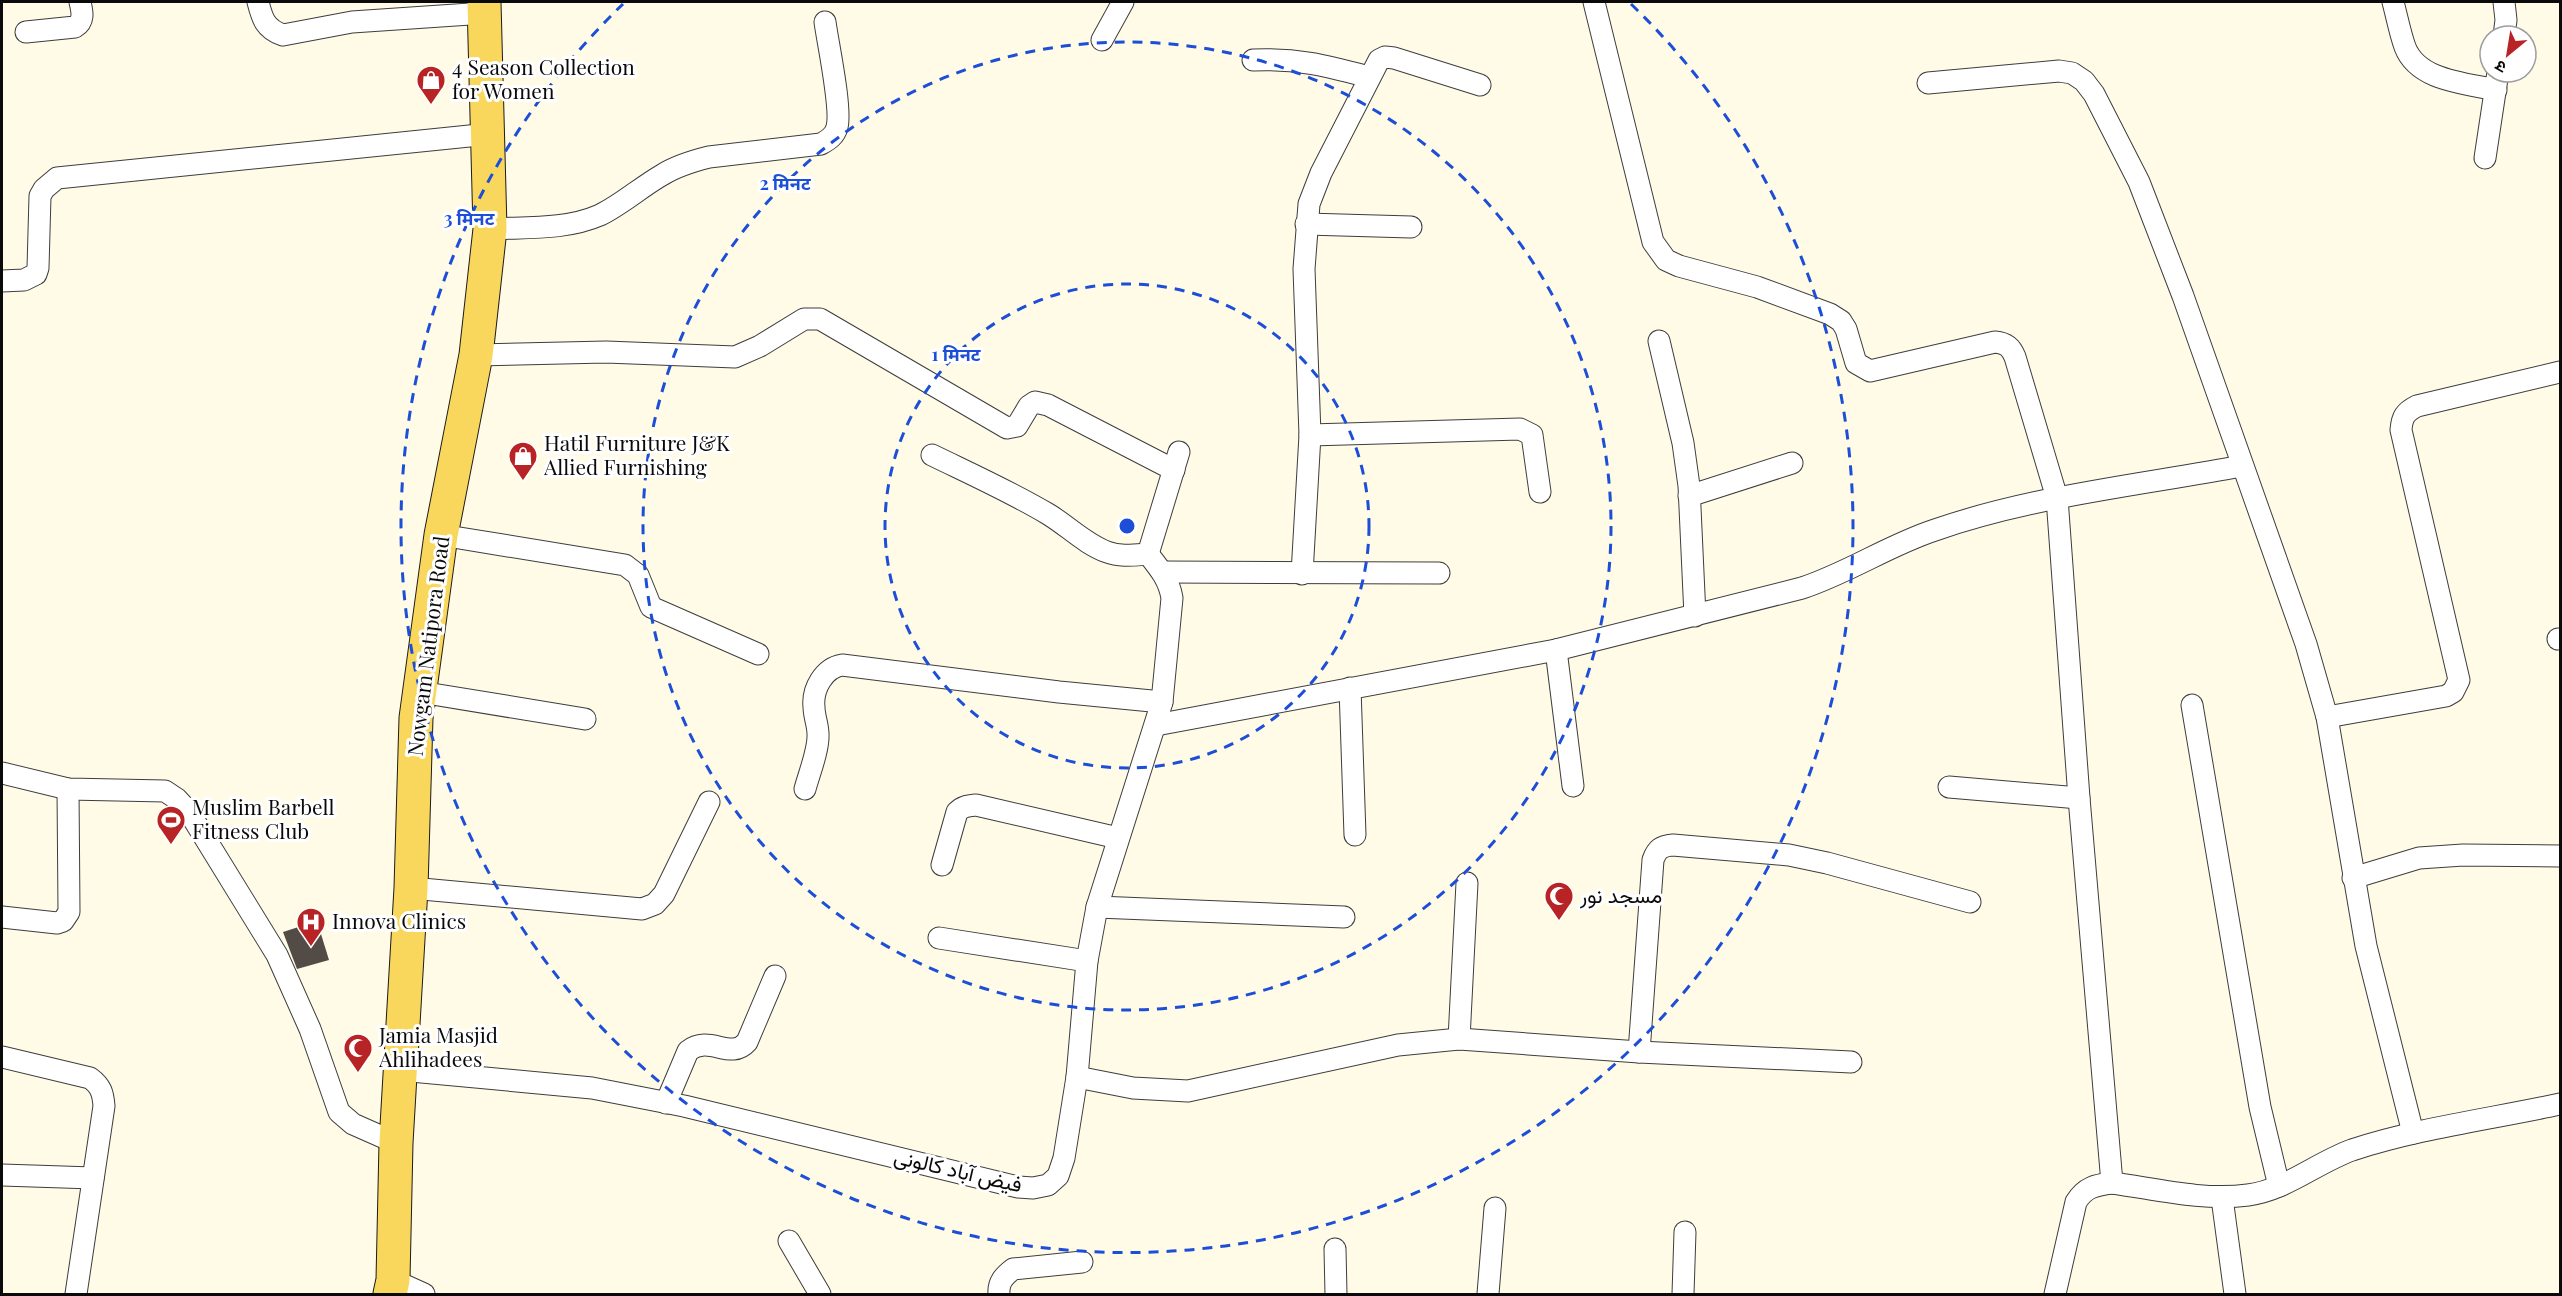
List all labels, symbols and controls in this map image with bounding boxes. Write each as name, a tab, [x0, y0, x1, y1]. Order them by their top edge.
north arrow	[2478, 24, 2538, 84]
place label: 4 Season Collection for Women	[452, 52, 635, 104]
text: उ	[2490, 56, 2510, 79]
shop icon: 4 Season Collection for Women	[415, 64, 447, 106]
text: 2 मिनट	[759, 171, 811, 195]
text: 3 मिनट	[444, 206, 495, 230]
text: 1 मिनट	[932, 342, 981, 366]
place label: Hatil Furniture J&K Allied Furnishing	[543, 428, 730, 480]
shop icon: Hatil Furniture J&K Allied Furnishing	[507, 440, 539, 482]
centre of rings	[1117, 516, 1137, 536]
street label: Nowgam Natipora Road	[400, 534, 454, 757]
place label: Muslim Barbell Fitness Club	[192, 792, 335, 844]
sports icon: Muslim Barbell Fitness Club	[155, 804, 187, 846]
mosque icon: مسجد نور	[1543, 880, 1575, 922]
place label: مسجد نور	[1579, 880, 1662, 909]
hospital icon: Innova Clinics	[295, 906, 327, 948]
place label: Innova Clinics	[332, 906, 466, 934]
place label: Jamia Masjid Ahlihadees	[378, 1020, 498, 1072]
mosque icon: Jamia Masjid Ahlihadees	[342, 1032, 374, 1074]
street label: فیض آباد کالونی	[891, 1141, 1025, 1198]

